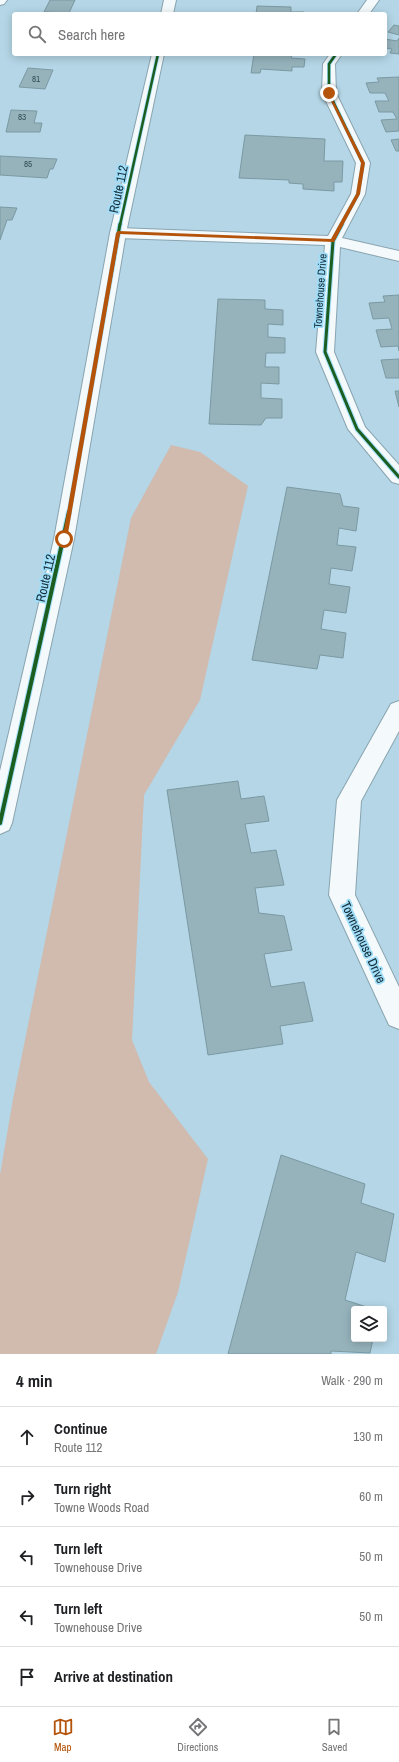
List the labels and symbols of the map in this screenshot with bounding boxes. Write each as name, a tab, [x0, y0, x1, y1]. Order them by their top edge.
house number: 81	[32, 73, 40, 85]
route end	[320, 84, 338, 102]
house number: 83	[18, 111, 26, 123]
house number: 85	[24, 158, 32, 170]
street label: Route 112	[105, 164, 132, 215]
street label: Townehouse Drive	[310, 253, 330, 329]
route start	[55, 530, 73, 548]
street label: Route 112	[32, 553, 59, 604]
street label: Townehouse Drive	[337, 899, 390, 986]

